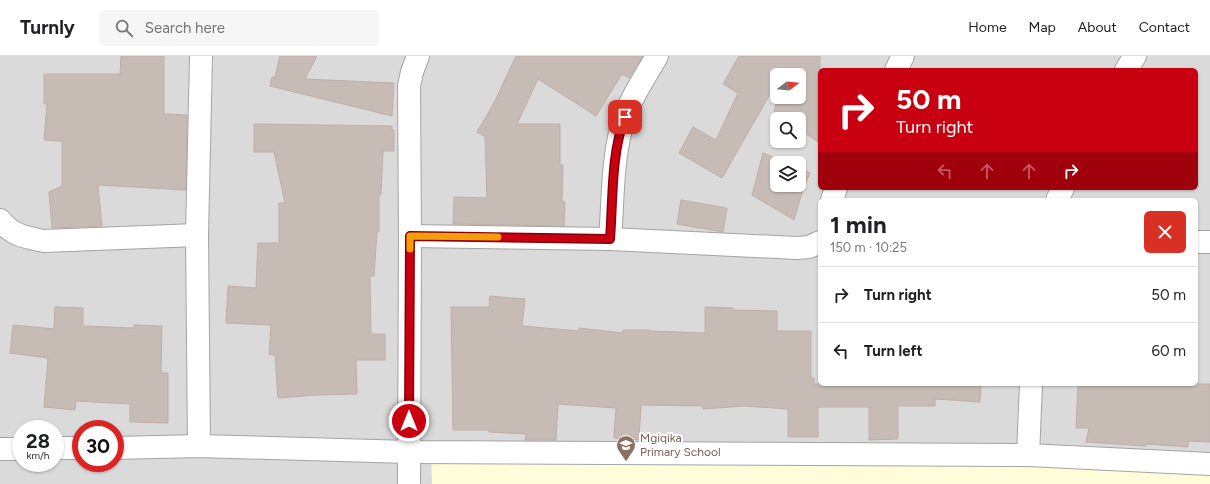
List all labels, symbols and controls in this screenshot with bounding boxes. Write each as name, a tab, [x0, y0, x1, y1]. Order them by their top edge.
search box	[99, 10, 379, 46]
text: Turnly	[20, 16, 75, 39]
icon: search	[113, 17, 135, 39]
text: Search here	[145, 19, 225, 37]
text: Home	[968, 19, 1007, 36]
text: Map	[1029, 19, 1056, 36]
text: About	[1078, 19, 1117, 36]
text: Contact	[1139, 19, 1190, 36]
north arrow	[770, 68, 806, 104]
map controls	[770, 68, 806, 192]
text: 50 m	[896, 82, 962, 116]
icon: right	[830, 84, 882, 136]
pin	[608, 100, 642, 134]
icon: arrive	[614, 106, 636, 128]
button: search	[770, 112, 806, 148]
text: Turn right	[896, 116, 973, 138]
button: layers	[770, 156, 806, 192]
icon: left	[934, 160, 956, 182]
icon: ahead	[976, 160, 998, 182]
icon: ahead	[1018, 160, 1040, 182]
icon: right	[1060, 160, 1082, 182]
text: 1 min	[830, 210, 887, 239]
button: close	[1144, 211, 1186, 253]
text: 150 m · 10:25	[830, 240, 907, 255]
icon: right	[830, 284, 852, 306]
text: Turn right	[864, 286, 932, 304]
text: 50 m	[1151, 286, 1186, 304]
icon: left	[830, 340, 852, 362]
text: Turn left	[864, 342, 922, 360]
text: 60 m	[1151, 342, 1186, 360]
position arrow	[388, 400, 430, 442]
speed limit sign: 30	[72, 420, 124, 472]
text: 28	[26, 429, 50, 453]
place label: Mgiqika Primary School	[640, 431, 721, 459]
school or university icon: Mgiqika Primary School	[615, 434, 637, 462]
text: km/h	[27, 449, 49, 462]

